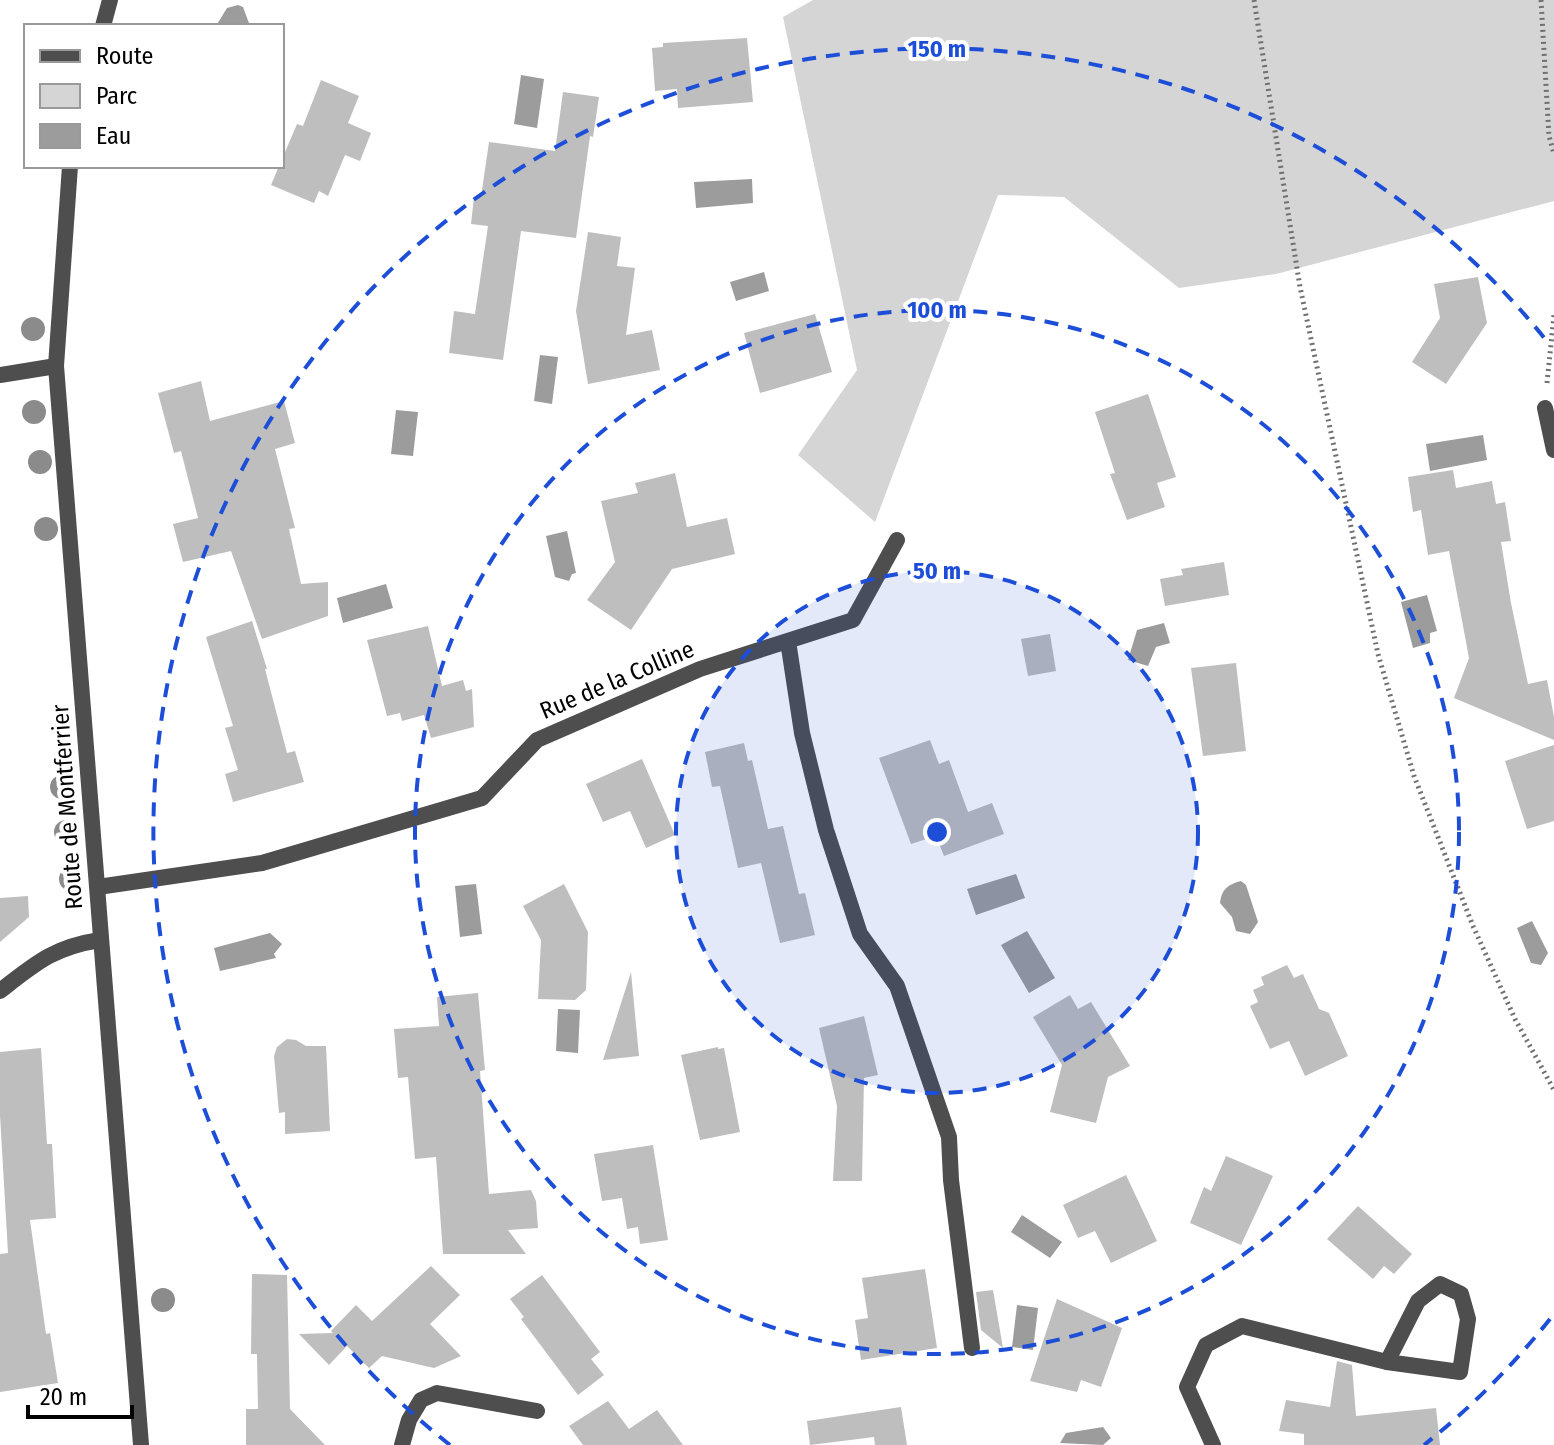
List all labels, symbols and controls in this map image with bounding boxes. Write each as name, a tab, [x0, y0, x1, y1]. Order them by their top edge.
legend	[24, 24, 284, 168]
text: 150 m	[908, 35, 966, 63]
text: Route	[96, 42, 153, 70]
text: Parc	[96, 82, 137, 110]
text: Eau	[96, 122, 131, 150]
text: 100 m	[907, 296, 967, 324]
text: 50 m	[913, 557, 961, 585]
street label: Rue de la Colline	[536, 635, 698, 725]
street label: Route de Montferrier	[46, 703, 88, 910]
centre of rings	[923, 818, 951, 846]
scale bar	[28, 1369, 132, 1419]
text: 20 m	[40, 1383, 87, 1411]

